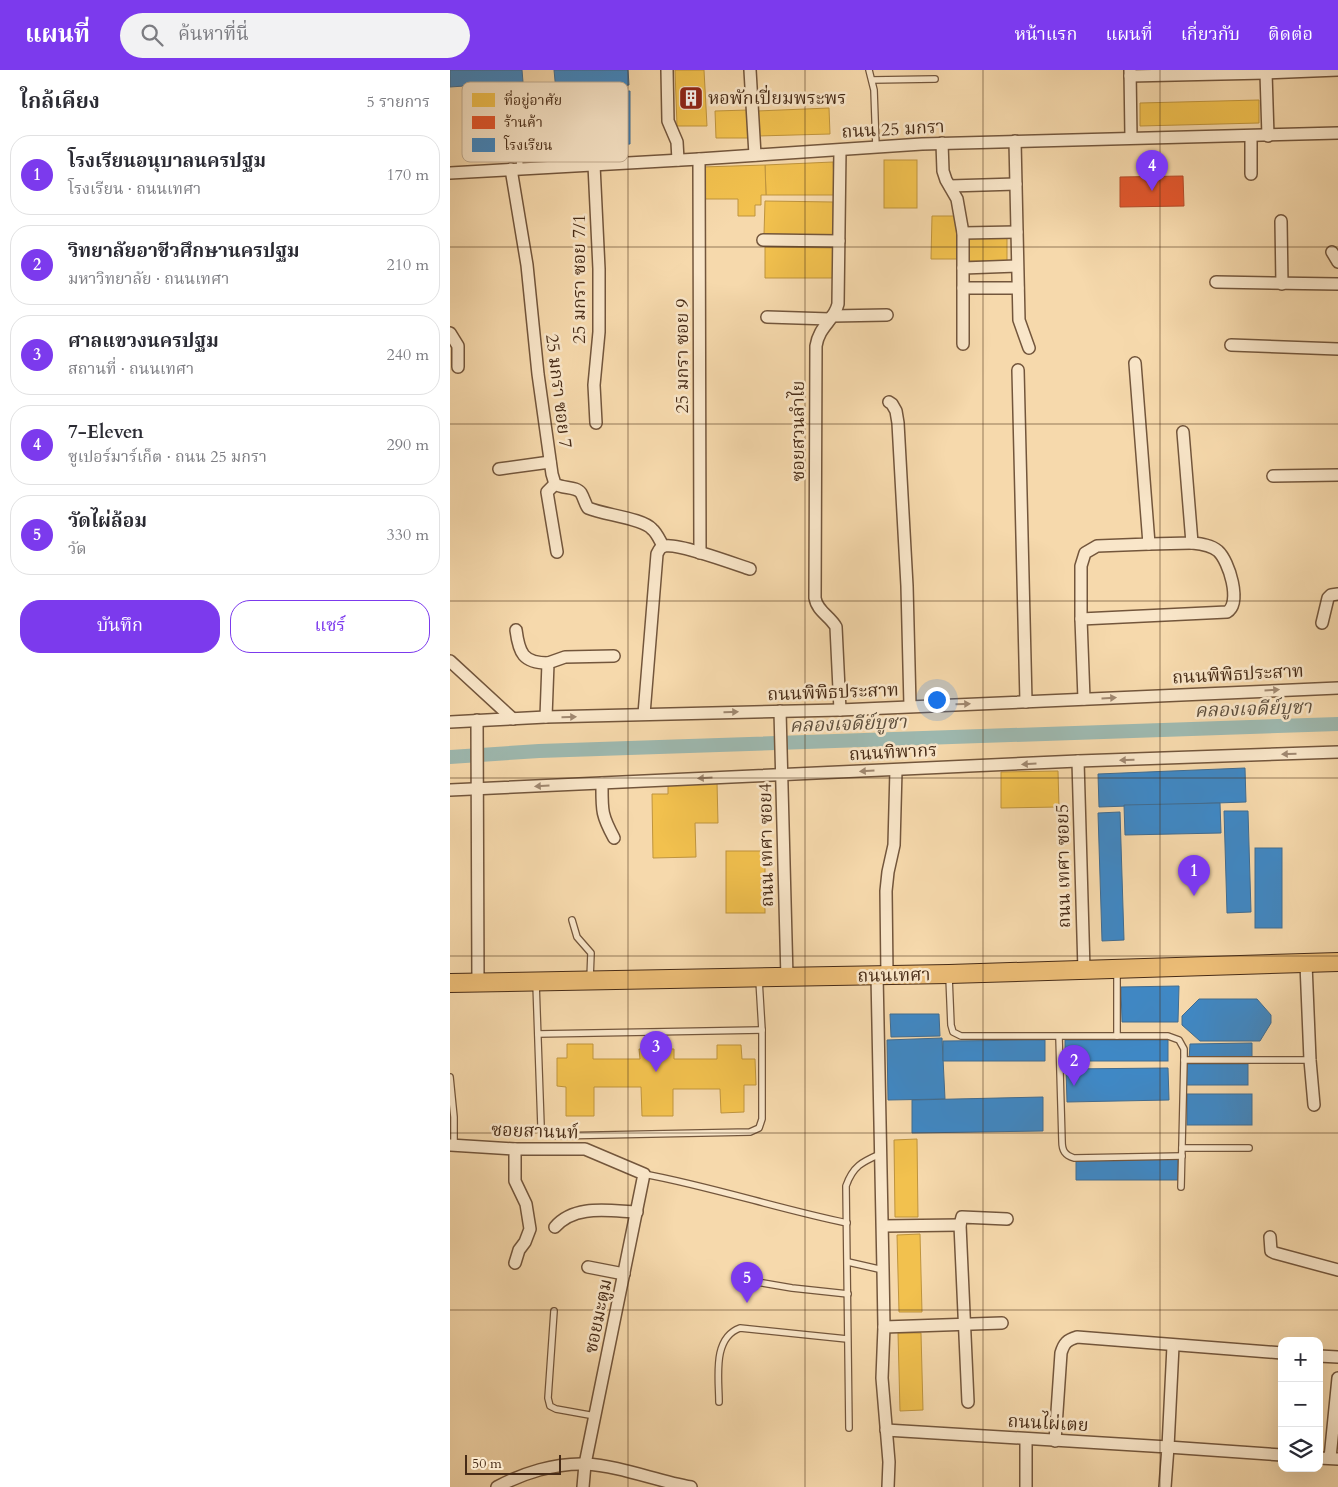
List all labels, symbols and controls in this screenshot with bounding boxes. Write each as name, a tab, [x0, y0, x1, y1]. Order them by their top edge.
search box	[120, 13, 470, 58]
text: แผนที่	[25, 18, 90, 51]
icon: search	[138, 21, 166, 49]
text: ค้นหาที่นี่	[178, 21, 249, 47]
text: หน้าแรก	[1014, 22, 1077, 47]
text: แผนที่	[1105, 22, 1153, 47]
text: เกี่ยวกับ	[1181, 22, 1240, 47]
text: ติดต่อ	[1268, 22, 1313, 47]
legend	[462, 82, 628, 162]
place label: หอพักเปี่ยมพระพร	[708, 84, 846, 111]
building icon: หอพักเปี่ยมพระพร	[678, 85, 704, 111]
text: ใกล้เคียง	[20, 87, 100, 116]
text: ที่อยู่อาศัย	[504, 90, 562, 110]
text: 5 รายการ	[367, 91, 430, 113]
text: ร้านค้า	[504, 113, 543, 132]
street label: ถนน 25 มกรา	[841, 114, 945, 145]
text: โรงเรียน	[503, 135, 553, 155]
text: โรงเรียนอนุบาลนครปฐม	[68, 148, 266, 174]
pin: 4	[1136, 150, 1168, 191]
text: 1	[33, 164, 41, 186]
text: 170 m	[387, 164, 429, 186]
text: โรงเรียน · ถนนเทศา	[68, 178, 201, 200]
street label: 25 มกรา ซอย 7/1	[567, 214, 592, 344]
text: วิทยาลัยอาชีวศึกษานครปฐม	[68, 238, 299, 264]
text: 2	[33, 254, 41, 276]
text: 210 m	[387, 254, 429, 276]
text: มหาวิทยาลัย · ถนนเทศา	[68, 268, 229, 290]
street label: 25 มกรา ซอย 9	[670, 299, 695, 413]
text: ศาลแขวงนครปฐม	[68, 328, 219, 354]
street label: 25 มกรา ซอย 7	[539, 333, 578, 450]
text: 3	[33, 344, 41, 366]
text: 240 m	[387, 344, 429, 366]
text: สถานที่ · ถนนเทศา	[68, 358, 194, 380]
street label: ซอยสวนลำไย	[786, 381, 811, 481]
text: 7-Eleven	[68, 419, 144, 445]
text: 4	[33, 434, 41, 456]
text: 290 m	[387, 434, 429, 456]
text: ซูเปอร์มาร์เก็ต · ถนน 25 มกรา	[68, 446, 267, 468]
text: วัดไผ่ล้อม	[68, 508, 147, 534]
text: 5	[33, 524, 41, 546]
text: 330 m	[387, 524, 429, 546]
text: วัด	[68, 538, 87, 560]
button: บันทึก	[20, 600, 220, 653]
button: แชร์	[230, 600, 430, 653]
street label: ถนนพิพิธประสาท	[1172, 659, 1304, 690]
street label: ถนนพิพิธประสาท	[767, 678, 899, 707]
one-way arrow	[1264, 686, 1280, 694]
your location	[924, 687, 950, 713]
one-way arrow	[1101, 694, 1117, 702]
water label: คลองเจดีย์บูชา	[1194, 694, 1313, 724]
one-way arrow	[956, 700, 972, 708]
one-way arrow	[723, 708, 739, 716]
water label: คลองเจดีย์บูชา	[789, 709, 908, 739]
one-way arrow	[561, 713, 577, 721]
street label: ถนนทิพากร	[848, 738, 938, 767]
one-way arrow	[1281, 750, 1297, 758]
one-way arrow	[1119, 756, 1135, 764]
one-way arrow	[1021, 760, 1037, 768]
one-way arrow	[859, 767, 875, 775]
one-way arrow	[697, 775, 713, 783]
one-way arrow	[534, 782, 550, 790]
street label: ถนน เทศา ซอย4	[753, 783, 780, 907]
street label: ถนน เทศา ซอย5	[1050, 804, 1077, 928]
pin: 1	[1178, 855, 1210, 896]
street label: ถนนเทศา	[857, 962, 931, 989]
pin: 3	[640, 1031, 672, 1072]
pin: 2	[1058, 1045, 1090, 1086]
street label: ซอยสานนท์	[491, 1117, 579, 1146]
pin: 5	[731, 1262, 763, 1303]
street label: ซอยมะตูม	[578, 1276, 619, 1356]
map controls	[1278, 1337, 1323, 1472]
button: +	[1278, 1337, 1323, 1382]
button: −	[1278, 1382, 1323, 1427]
street label: ถนนไผ่เตย	[1007, 1409, 1089, 1438]
button: layers	[1278, 1427, 1323, 1472]
scale bar	[465, 1452, 561, 1475]
text: 50 m	[472, 1454, 502, 1473]

